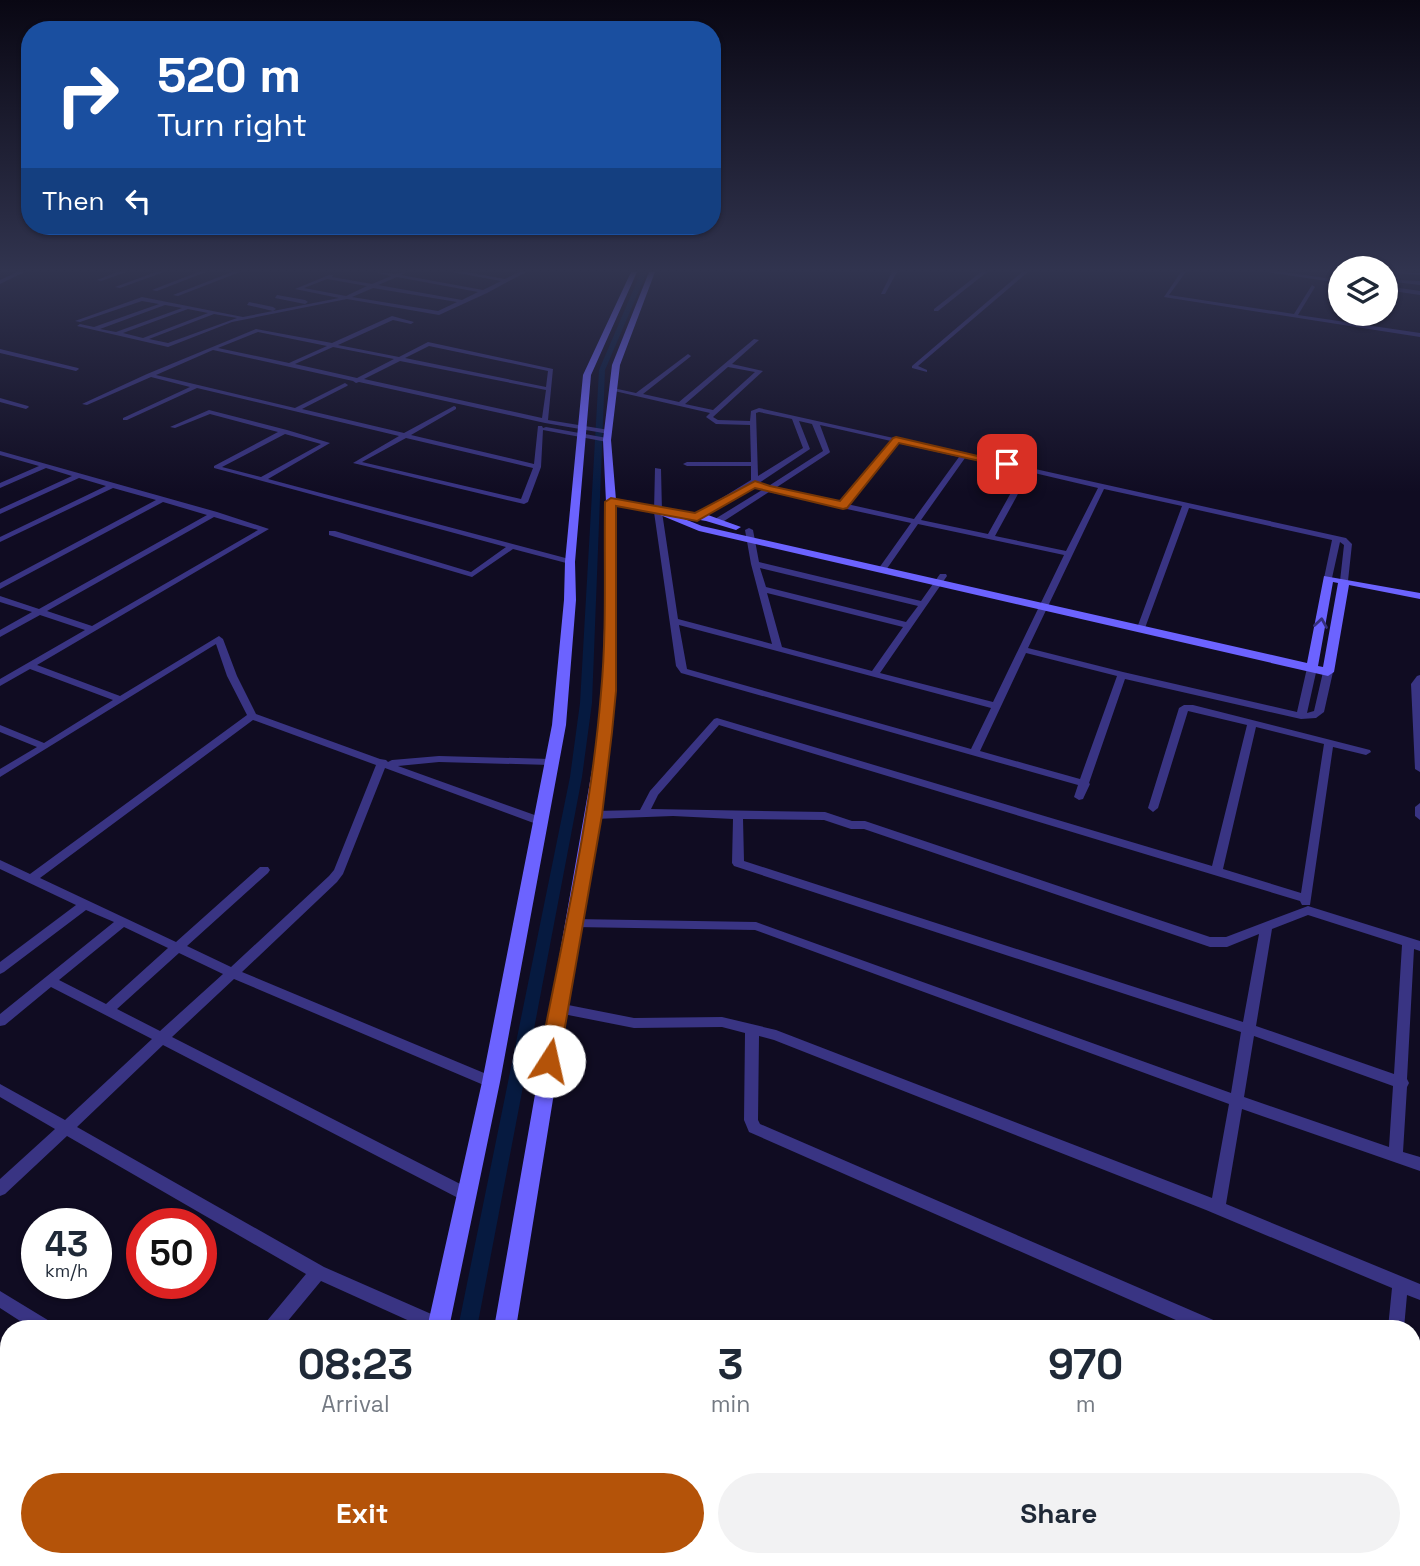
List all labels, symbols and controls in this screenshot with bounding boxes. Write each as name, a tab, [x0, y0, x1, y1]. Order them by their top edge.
text: 520 m	[157, 44, 301, 106]
icon: right	[42, 49, 133, 140]
text: Turn right	[157, 105, 307, 145]
icon: left	[119, 182, 157, 220]
text: Then	[42, 184, 105, 218]
map controls	[1328, 256, 1398, 326]
button: layers	[1328, 256, 1398, 326]
pin	[977, 434, 1037, 494]
icon: arrive	[988, 445, 1026, 483]
one-way arrow	[1313, 617, 1328, 629]
position arrow	[512, 1024, 586, 1098]
speed limit sign: 50	[126, 1208, 217, 1299]
text: 43	[45, 1222, 88, 1266]
text: km/h	[45, 1259, 88, 1282]
text: 08:23	[298, 1338, 413, 1391]
text: 3	[718, 1338, 743, 1391]
text: 970	[1048, 1338, 1123, 1391]
text: Arrival	[321, 1389, 390, 1419]
text: min	[711, 1389, 750, 1419]
text: m	[1076, 1389, 1096, 1419]
button: Exit	[21, 1473, 704, 1553]
button: Share	[718, 1473, 1400, 1553]

